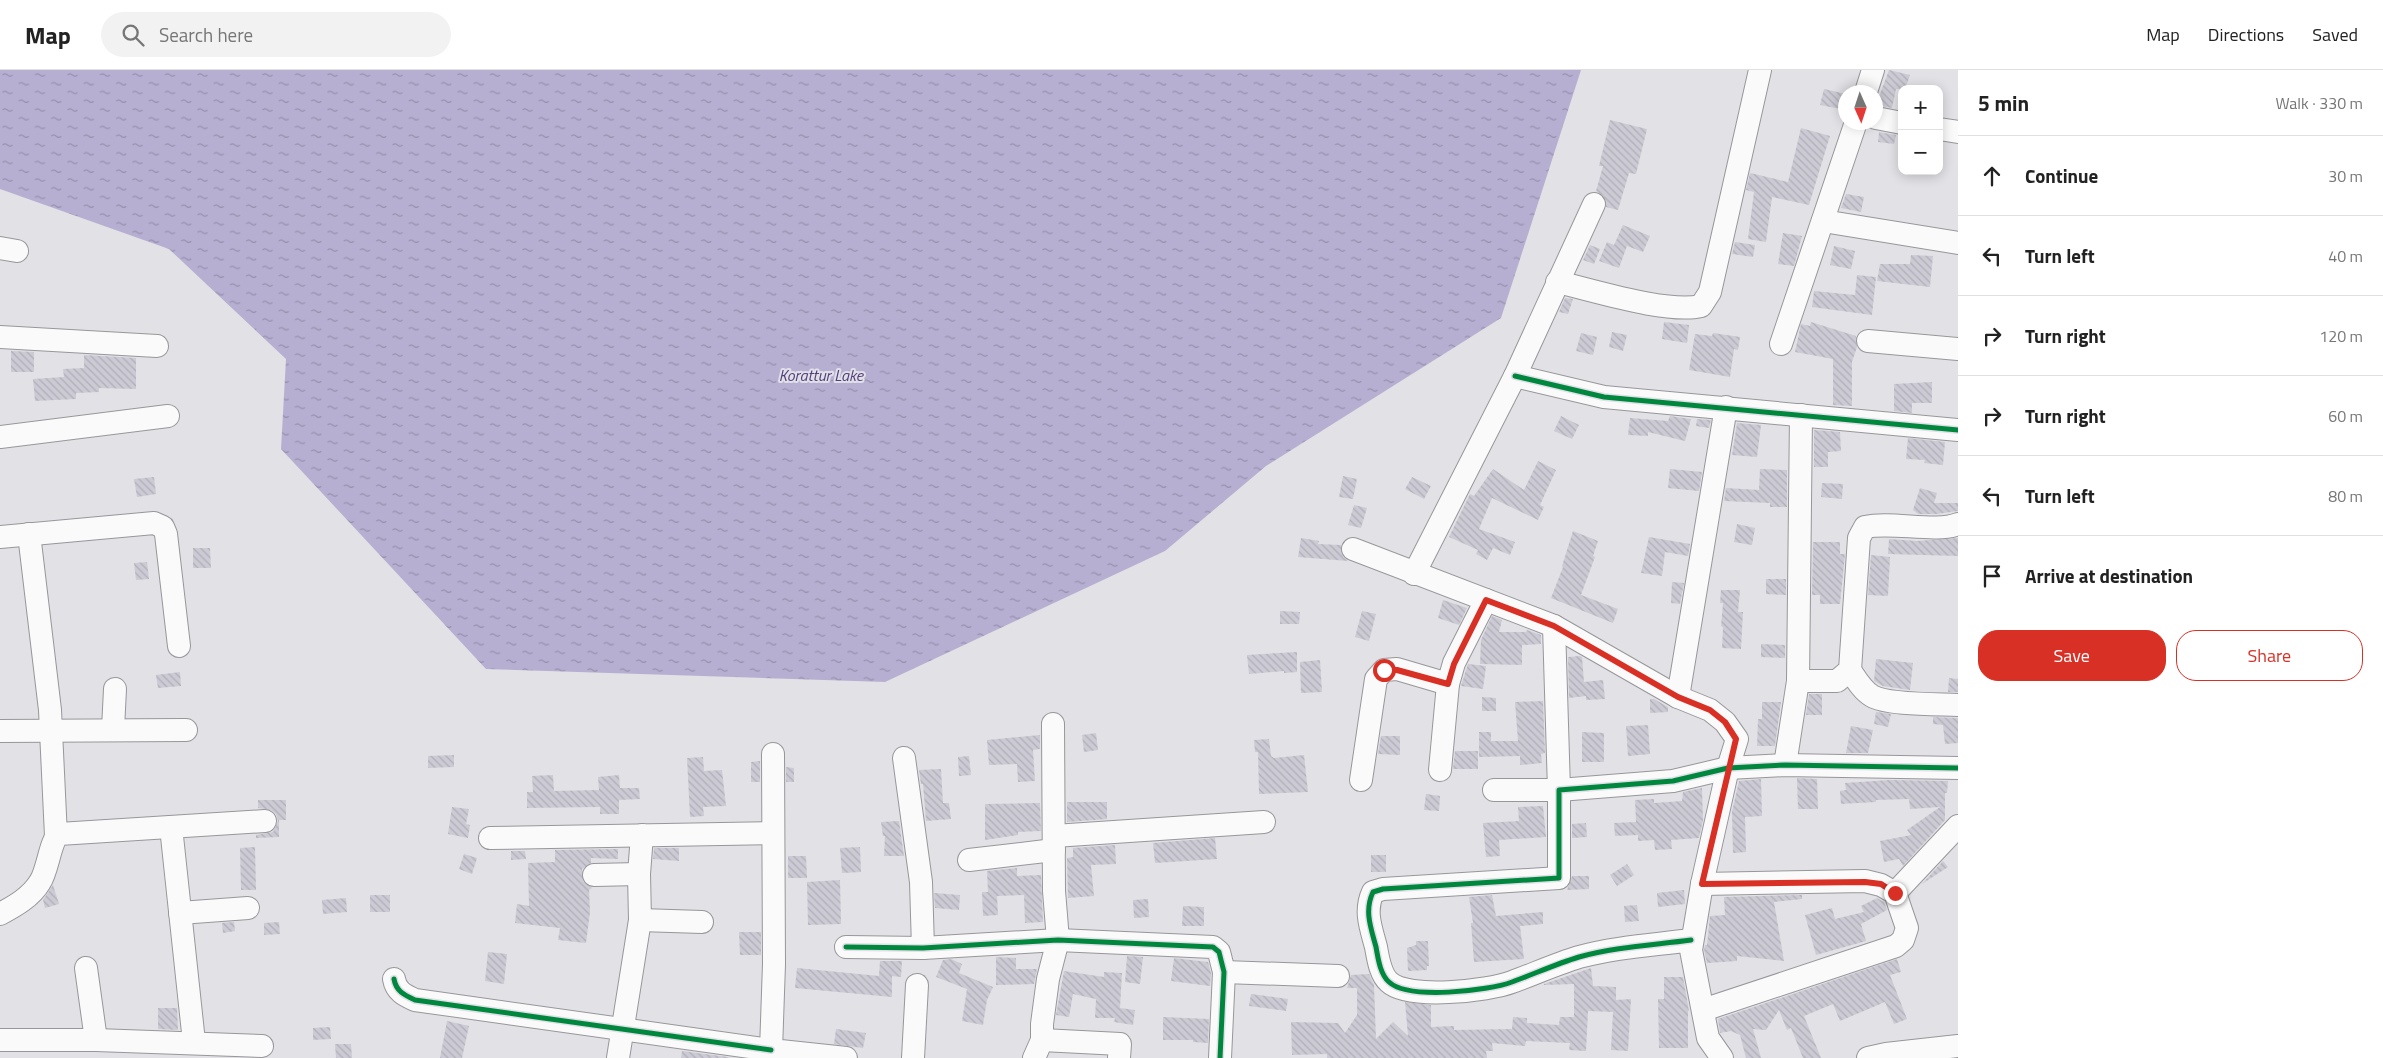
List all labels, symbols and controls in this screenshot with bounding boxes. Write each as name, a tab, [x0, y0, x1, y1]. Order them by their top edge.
search box	[101, 12, 451, 57]
text: Map	[25, 17, 71, 53]
text: Search here	[159, 20, 253, 49]
icon: search	[119, 21, 147, 49]
text: Map	[2146, 21, 2180, 48]
text: Directions	[2208, 21, 2284, 48]
text: Saved	[2312, 21, 2358, 48]
north arrow	[1838, 85, 1883, 130]
map controls	[1898, 85, 1943, 175]
button: +	[1898, 85, 1943, 130]
text: 5 min	[1978, 87, 2029, 119]
text: Walk · 330 m	[2275, 91, 2363, 115]
button: −	[1898, 130, 1943, 175]
text: Continue	[2025, 161, 2098, 190]
icon: ahead	[1978, 162, 2006, 190]
text: 30 m	[2328, 164, 2363, 188]
text: Turn left	[2025, 241, 2095, 270]
icon: left	[1978, 242, 2006, 270]
text: 40 m	[2328, 244, 2363, 268]
text: Turn right	[2025, 321, 2106, 350]
icon: right	[1978, 322, 2006, 350]
text: 120 m	[2319, 324, 2363, 348]
water label: Korattur Lake	[779, 363, 865, 387]
text: Turn right	[2025, 401, 2106, 430]
icon: right	[1978, 402, 2006, 430]
text: 60 m	[2328, 404, 2363, 428]
text: Turn left	[2025, 481, 2095, 510]
icon: left	[1978, 482, 2006, 510]
text: 80 m	[2328, 484, 2363, 508]
text: Arrive at destination	[2025, 561, 2193, 590]
icon: arrive	[1978, 562, 2006, 590]
button: Save	[1978, 630, 2166, 681]
button: Share	[2176, 630, 2363, 681]
route start	[1373, 659, 1396, 682]
route end	[1884, 882, 1907, 905]

